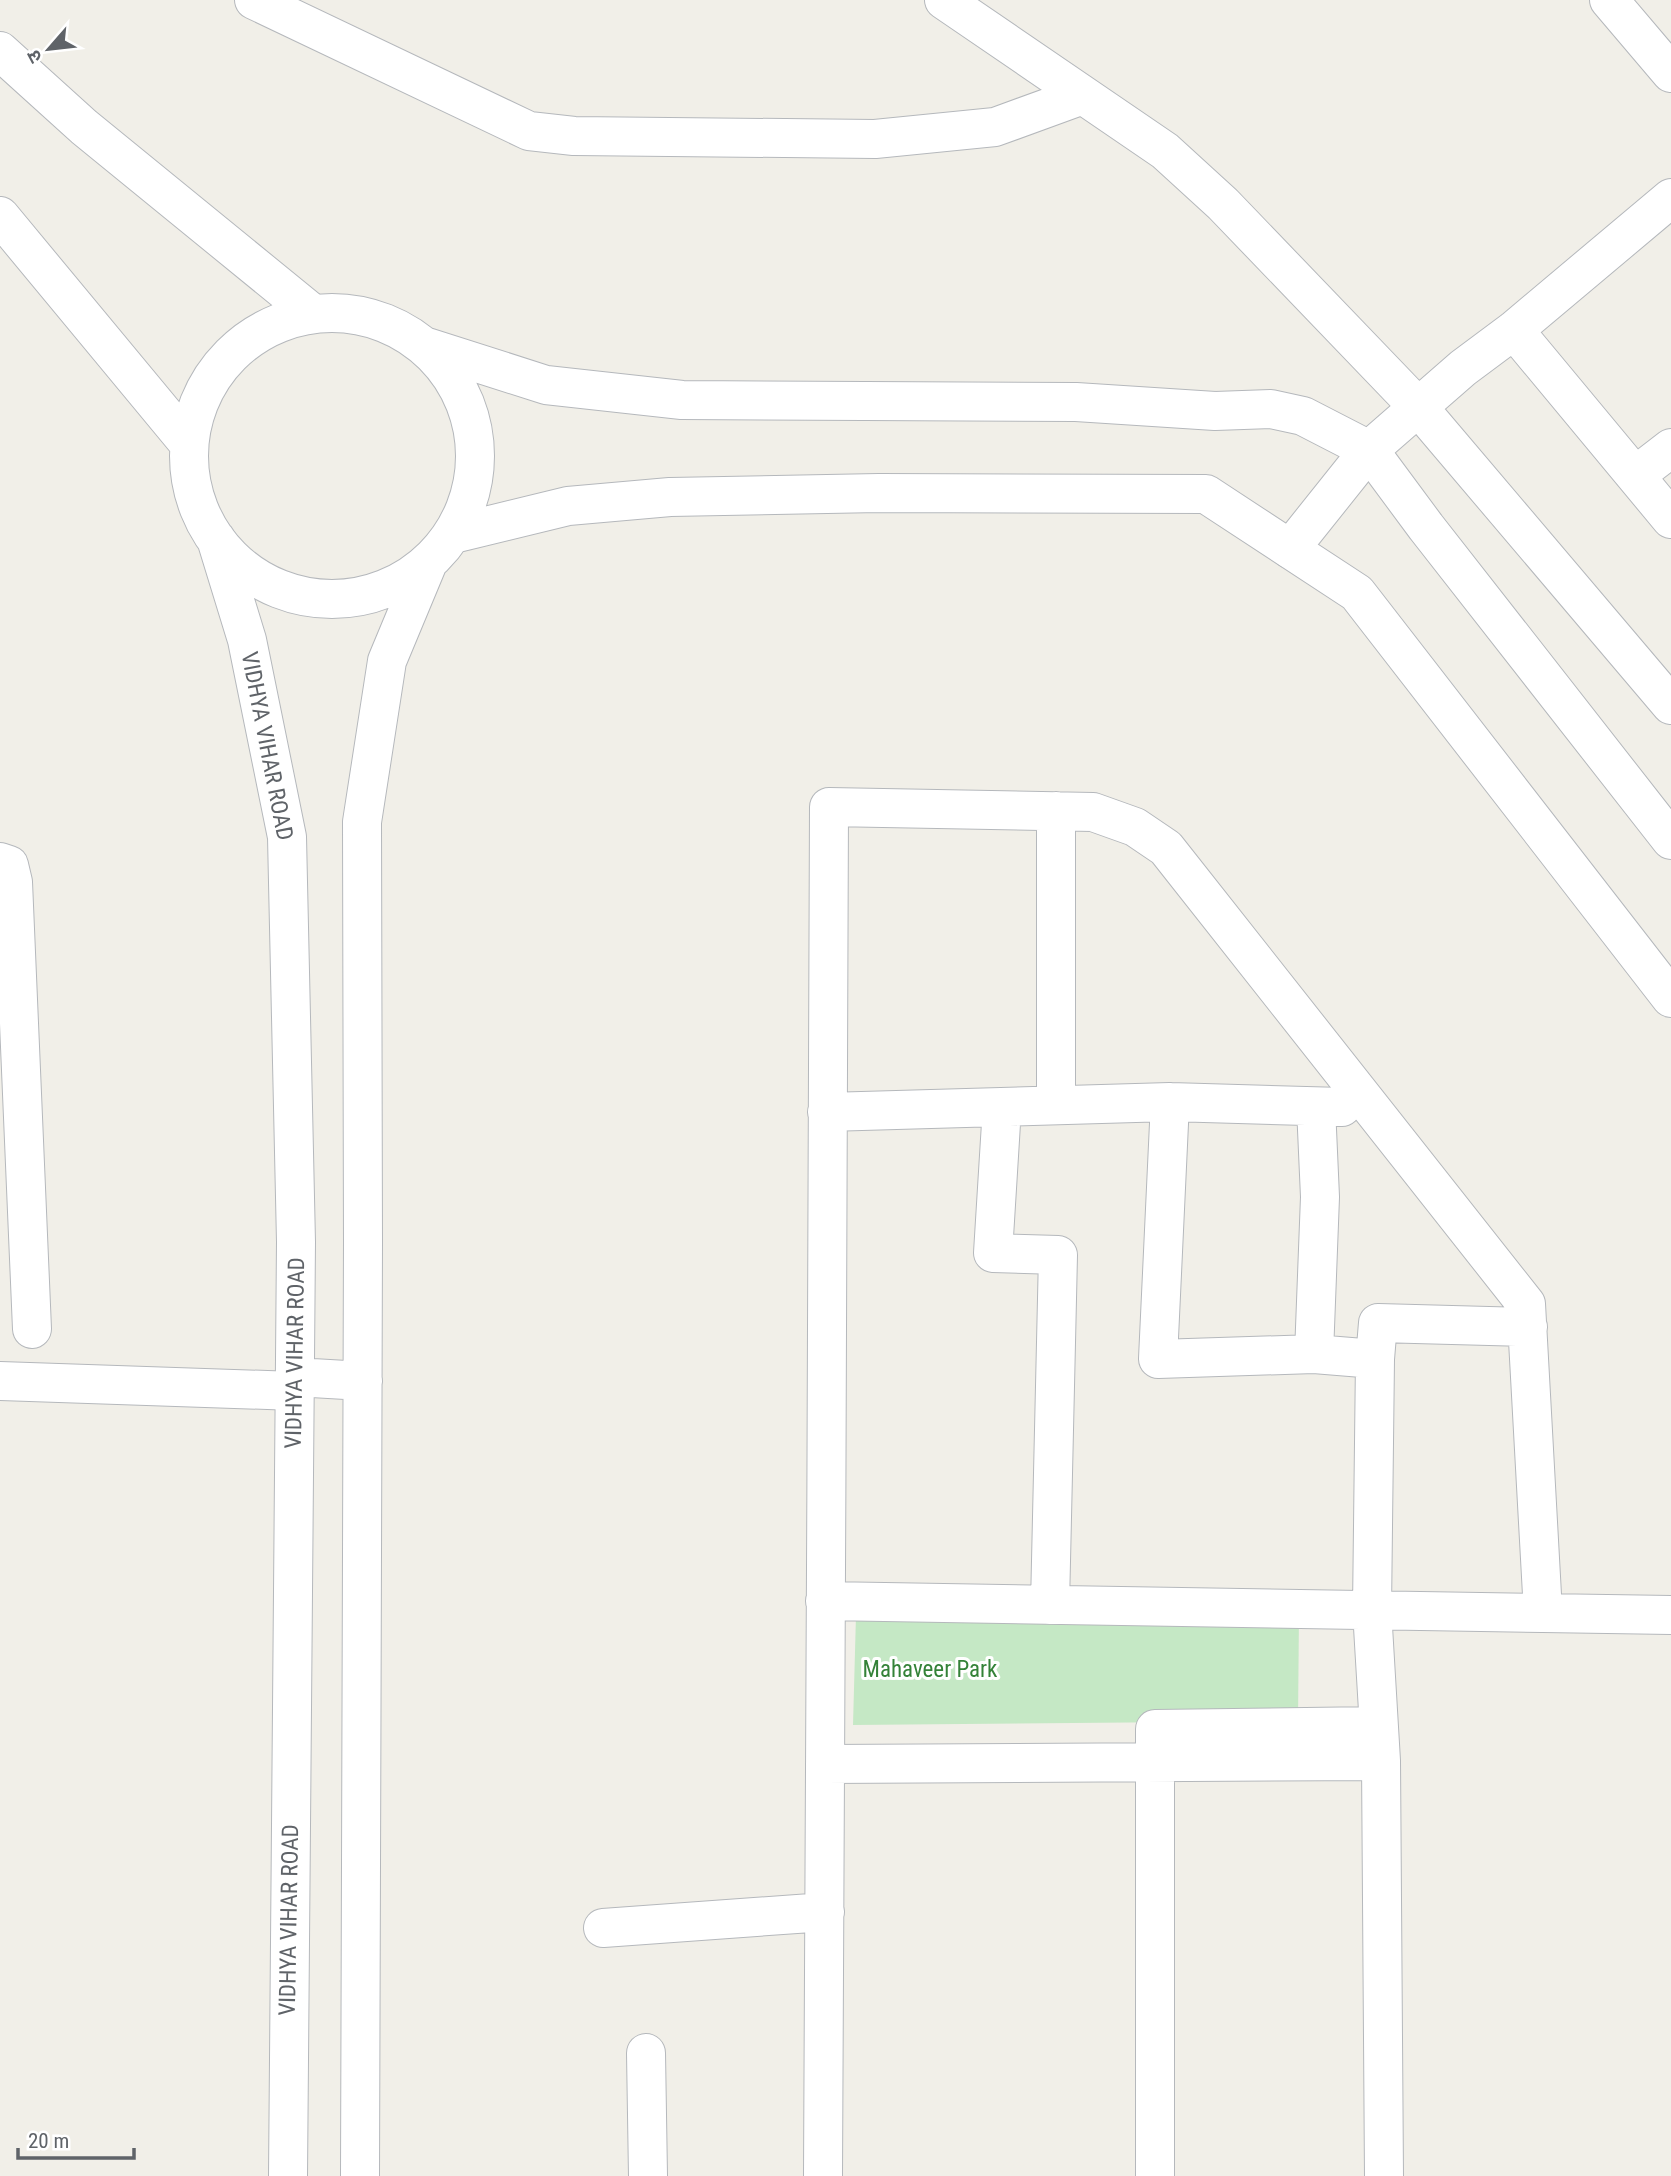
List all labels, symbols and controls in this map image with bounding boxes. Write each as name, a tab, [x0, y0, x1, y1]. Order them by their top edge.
north arrow	[14, 14, 84, 84]
text: उ	[21, 46, 47, 67]
street label: VIDHYA VIHAR ROAD	[235, 650, 299, 842]
street label: VIDHYA VIHAR ROAD	[280, 1257, 310, 1449]
park label: Mahaveer Park	[863, 1656, 998, 1683]
street label: VIDHYA VIHAR ROAD	[274, 1824, 304, 2016]
scale bar	[18, 2116, 133, 2160]
text: 20 m	[28, 2129, 69, 2153]

